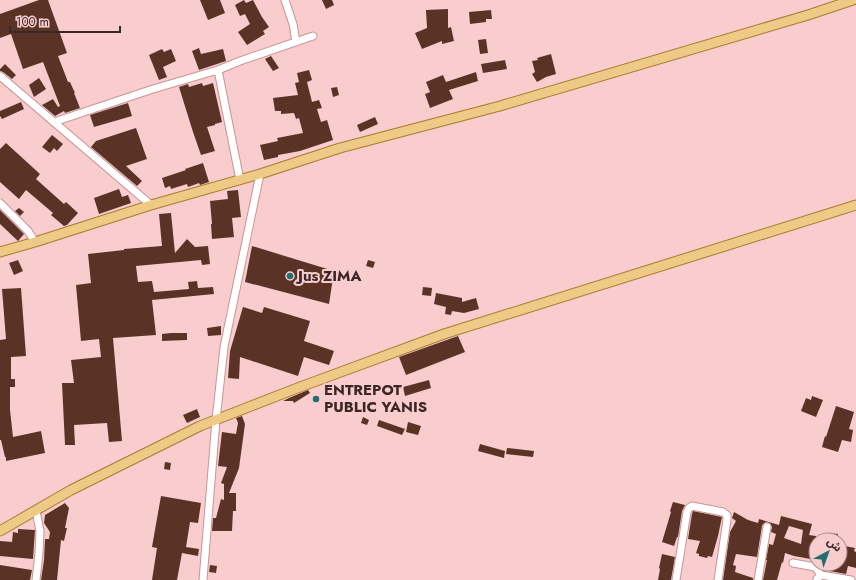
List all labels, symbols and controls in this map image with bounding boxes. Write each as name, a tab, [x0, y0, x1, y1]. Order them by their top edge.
scale bar	[10, 8, 120, 34]
text: 100 m	[16, 13, 49, 31]
place label: Jus ZIMA	[295, 265, 362, 287]
marker: Jus ZIMA	[285, 271, 295, 281]
place label: ENTREPOT PUBLIC YANIS	[324, 379, 427, 418]
marker: ENTREPOT PUBLIC YANIS	[311, 394, 321, 404]
north arrow	[808, 532, 848, 572]
text: ش	[824, 533, 845, 555]

